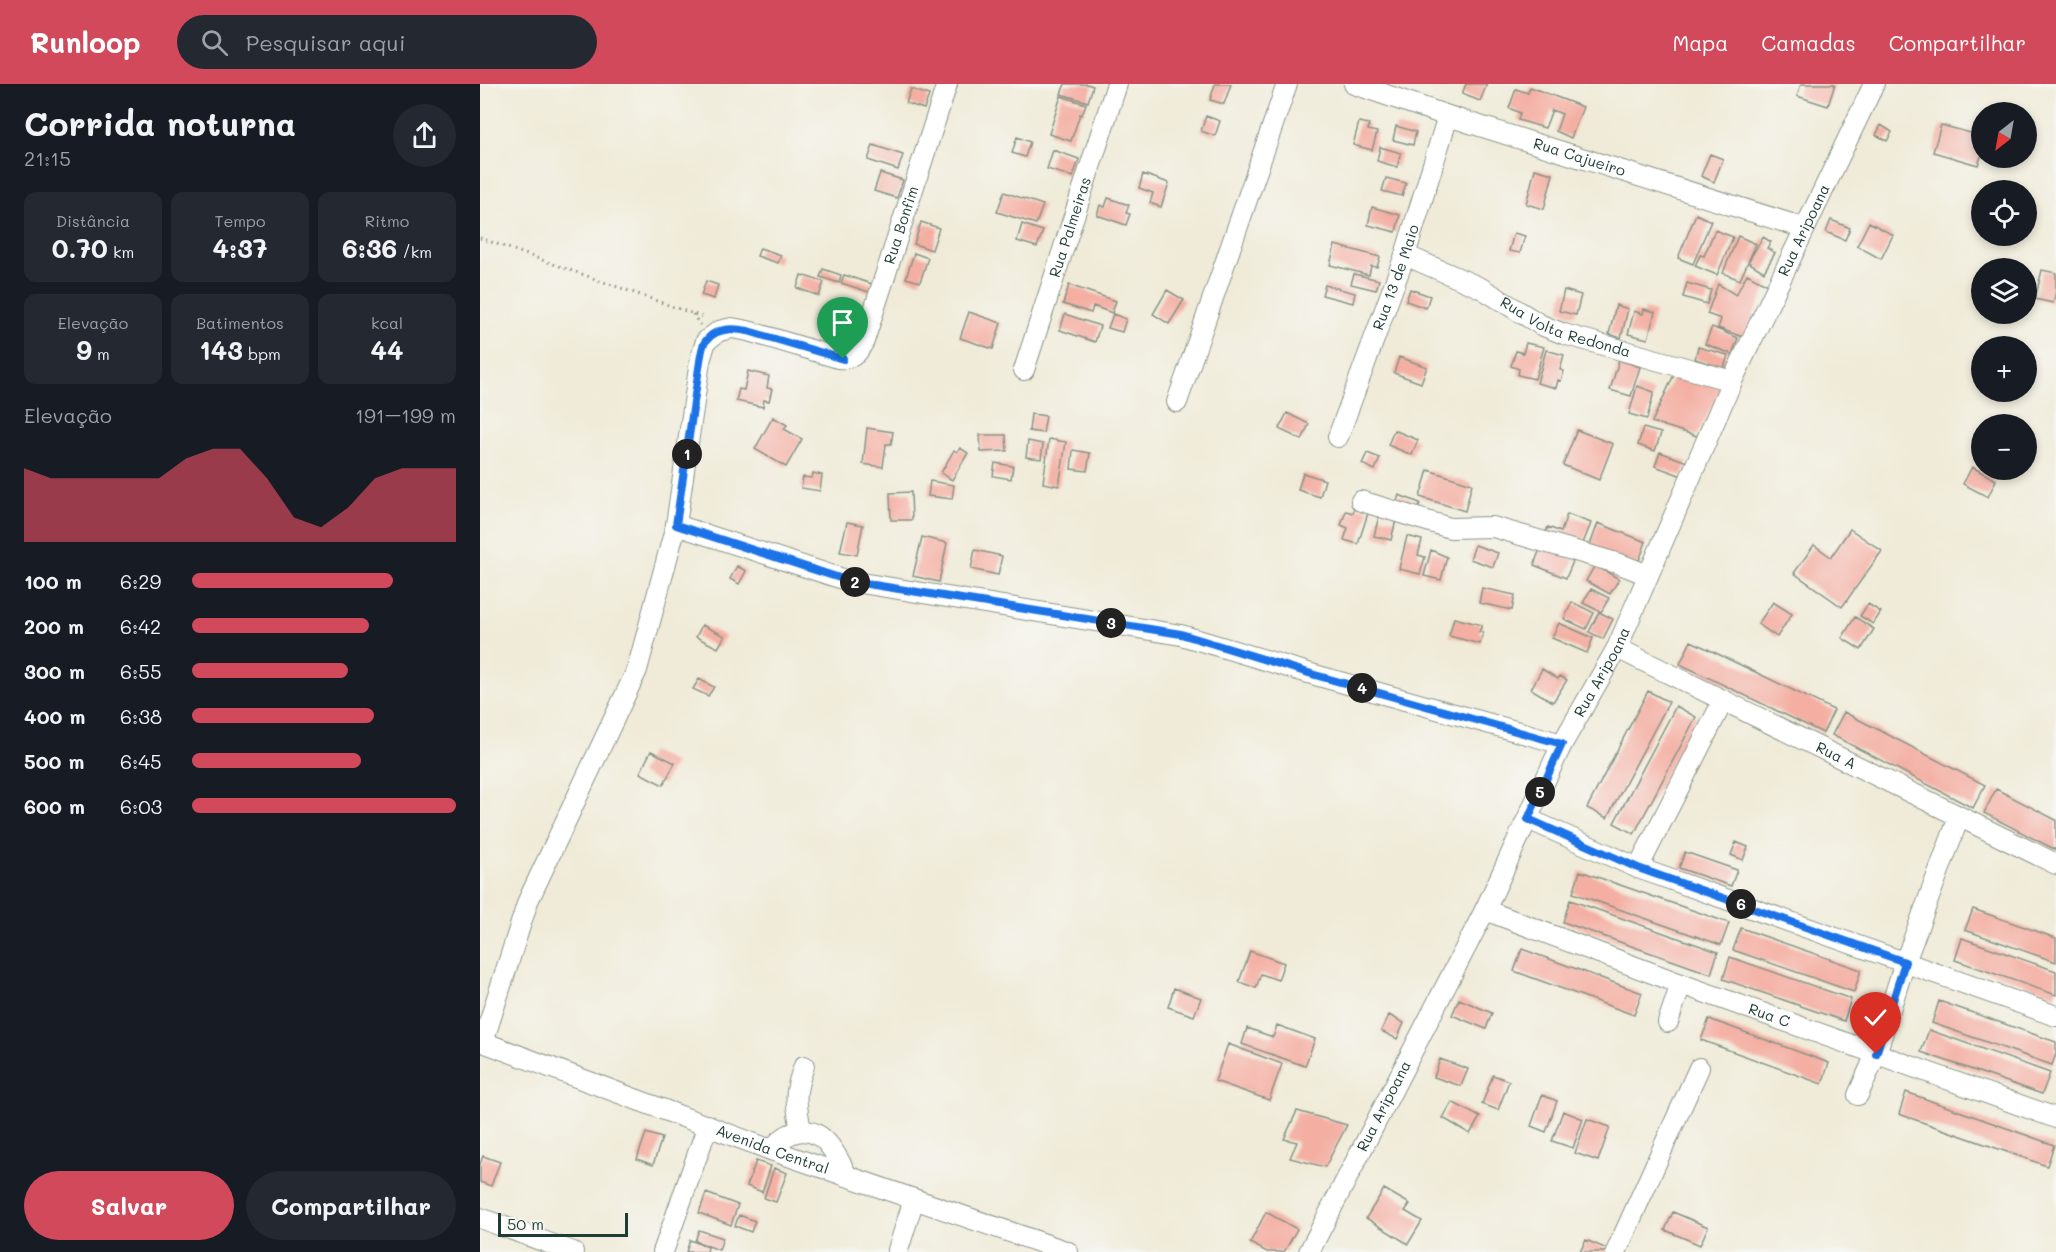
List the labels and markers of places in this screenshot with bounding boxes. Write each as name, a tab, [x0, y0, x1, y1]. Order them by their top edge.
pin	[817, 297, 868, 359]
pin: 1	[672, 439, 702, 469]
pin: 2	[840, 567, 870, 597]
pin: 3	[1096, 608, 1126, 638]
pin: 4	[1347, 673, 1377, 703]
pin: 5	[1525, 777, 1555, 807]
pin: 6	[1726, 889, 1756, 919]
pin	[1850, 992, 1901, 1054]

